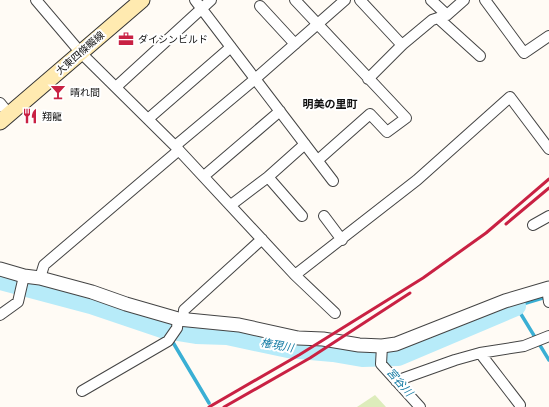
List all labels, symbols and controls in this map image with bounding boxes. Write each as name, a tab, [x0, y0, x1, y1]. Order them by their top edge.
street label: 大東四條畷線	[53, 28, 107, 78]
office icon: ダイシンビルド	[117, 30, 135, 48]
place label: ダイシンビルド	[138, 33, 208, 46]
bar icon: 晴れ間	[49, 83, 67, 101]
place label: 晴れ間	[70, 86, 100, 99]
district label: 明美の里町	[303, 97, 358, 111]
restaurant icon: 翔龍	[21, 107, 39, 125]
place label: 翔龍	[42, 110, 62, 123]
water label: 権現川	[260, 335, 295, 355]
water label: 宮谷川	[384, 365, 417, 400]

